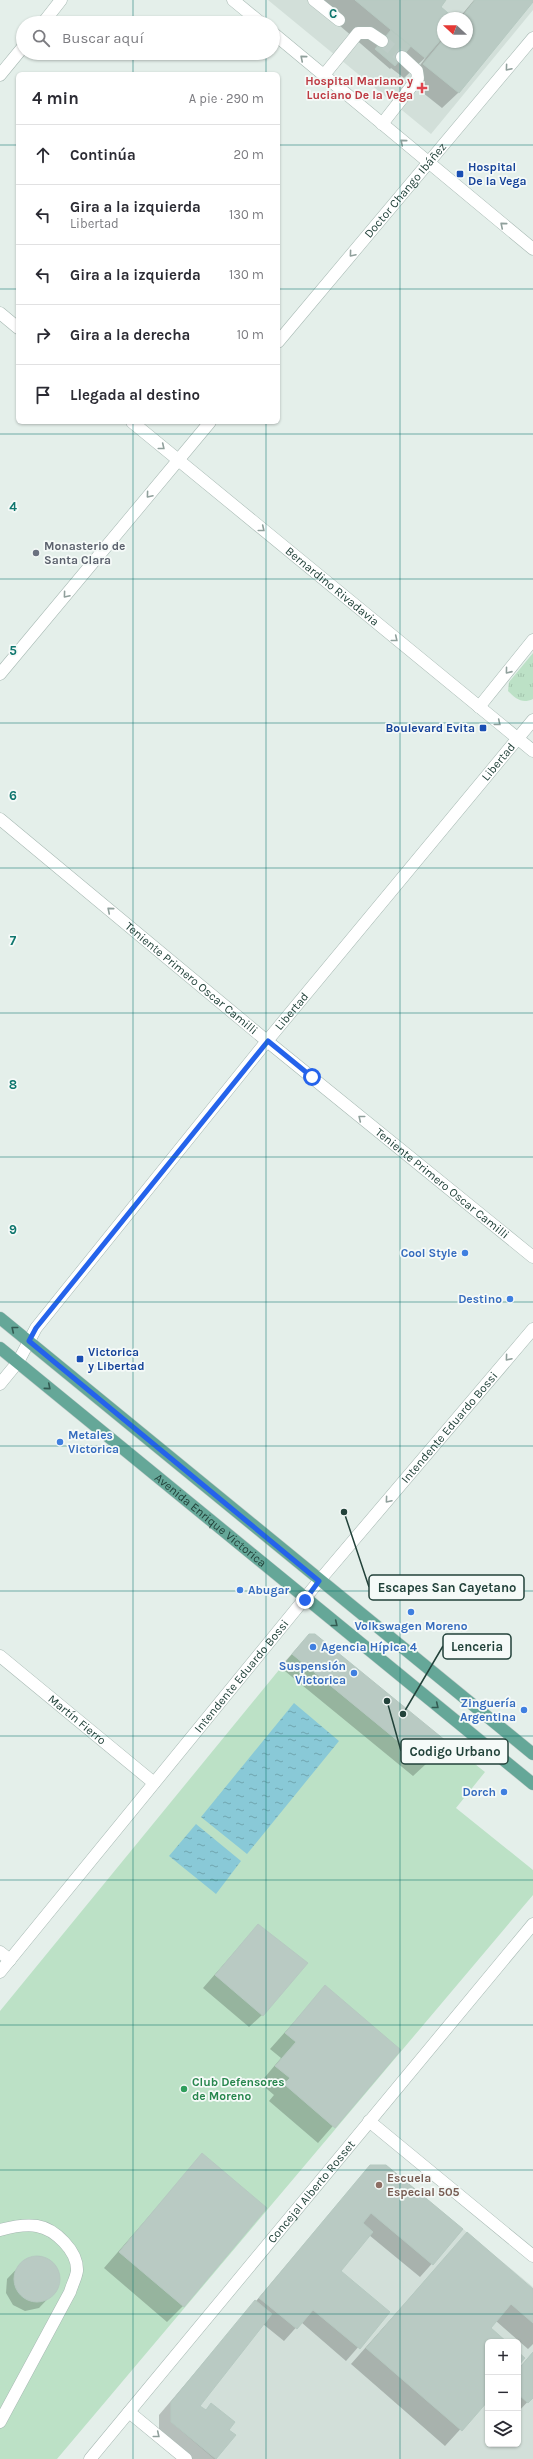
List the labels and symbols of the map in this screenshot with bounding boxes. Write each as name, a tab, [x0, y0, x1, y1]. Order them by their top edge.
text: C	[329, 6, 337, 21]
north arrow	[437, 12, 473, 48]
one-way arrow	[301, 56, 308, 63]
one-way arrow	[506, 64, 513, 71]
place label: Hospital Mariano y Luciano De la Vega	[305, 74, 413, 102]
marker: Hospital Mariano y Luciano De la Vega	[416, 82, 428, 94]
one-way arrow	[400, 139, 407, 146]
street label: Doctor Chango Ibáñez	[361, 140, 449, 241]
place label: Hospital De la Vega	[468, 160, 526, 188]
marker: Hospital De la Vega	[455, 169, 465, 179]
one-way arrow	[500, 222, 508, 229]
one-way arrow	[350, 249, 357, 256]
one-way arrow	[157, 442, 165, 449]
one-way arrow	[147, 490, 154, 497]
text: 4	[9, 499, 17, 514]
one-way arrow	[258, 525, 265, 532]
place label: Monasterio de Santa Clara	[44, 539, 125, 567]
street label: Bernardino Rivadavia	[283, 544, 382, 629]
marker: Monasterio de Santa Clara	[31, 548, 41, 558]
one-way arrow	[64, 590, 71, 597]
one-way arrow	[391, 634, 398, 641]
text: 5	[9, 643, 17, 658]
one-way arrow	[506, 666, 513, 673]
one-way arrow	[493, 718, 501, 725]
place label: Boulevard Evita	[386, 721, 475, 735]
marker: Boulevard Evita	[478, 723, 488, 733]
street label: Libertad	[479, 740, 518, 784]
text: 6	[9, 788, 17, 803]
one-way arrow	[107, 908, 115, 915]
street label: Teniente Primero Oscar Camilli	[122, 919, 261, 1037]
text: 7	[10, 933, 17, 948]
street label: Libertad	[272, 989, 311, 1033]
route start	[303, 1068, 321, 1086]
text: 8	[9, 1077, 17, 1092]
one-way arrow	[359, 1115, 366, 1122]
street label: Teniente Primero Oscar Camilli	[373, 1125, 512, 1242]
text: 9	[9, 1222, 17, 1237]
place label: Cool Style	[401, 1246, 457, 1260]
marker: Cool Style	[460, 1248, 470, 1258]
place label: Destino	[458, 1292, 502, 1306]
marker: Destino	[505, 1294, 515, 1304]
one-way arrow	[12, 1327, 19, 1334]
place label: Victorica y Libertad	[88, 1345, 145, 1373]
marker: Victorica y Libertad	[75, 1354, 85, 1364]
one-way arrow	[505, 1354, 512, 1361]
street label: Intendente Eduardo Bossi	[398, 1369, 500, 1486]
one-way arrow	[43, 1383, 51, 1390]
place label: Metales Victorica	[68, 1428, 119, 1456]
marker: Metales Victorica	[55, 1437, 65, 1447]
street label: Avenida Enrique Victorica	[152, 1471, 269, 1570]
one-way arrow	[385, 1496, 392, 1503]
callout: Escapes San Cayetano	[369, 1575, 524, 1600]
text: Escapes San Cayetano	[378, 1580, 516, 1595]
place label: Abugar	[248, 1583, 289, 1597]
marker: Abugar	[235, 1585, 245, 1595]
route end	[296, 1591, 314, 1609]
marker: Volkswagen Moreno	[406, 1607, 416, 1617]
street label: Intendente Eduardo Bossi	[191, 1617, 292, 1735]
place label: Volkswagen Moreno	[354, 1619, 468, 1633]
one-way arrow	[331, 1620, 338, 1627]
callout: Lenceria	[443, 1634, 511, 1659]
text: Lenceria	[451, 1639, 503, 1654]
place label: Agencia Hípica 4	[321, 1640, 417, 1654]
marker: Agencia Hípica 4	[308, 1642, 318, 1652]
place label: Suspensión Victorica	[279, 1659, 346, 1687]
marker: Suspensión Victorica	[349, 1668, 359, 1678]
street label: Martín Fierro	[45, 1692, 109, 1747]
place label: Zinguería Argentina	[460, 1696, 516, 1724]
one-way arrow	[432, 1702, 439, 1709]
marker: Zinguería Argentina	[519, 1705, 529, 1715]
callout: Codigo Urbano	[401, 1739, 508, 1764]
text: Codigo Urbano	[409, 1744, 501, 1759]
place label: Dorch	[462, 1785, 496, 1799]
marker: Dorch	[499, 1787, 509, 1797]
place label: Club Defensores de Moreno	[192, 2075, 285, 2103]
marker: Club Defensores de Moreno	[179, 2084, 189, 2094]
street label: Concejal Alberto Rosset	[265, 2137, 358, 2246]
place label: Escuela Especial 505	[387, 2171, 460, 2199]
marker: Escuela Especial 505	[374, 2180, 384, 2190]
one-way arrow	[153, 2431, 160, 2438]

